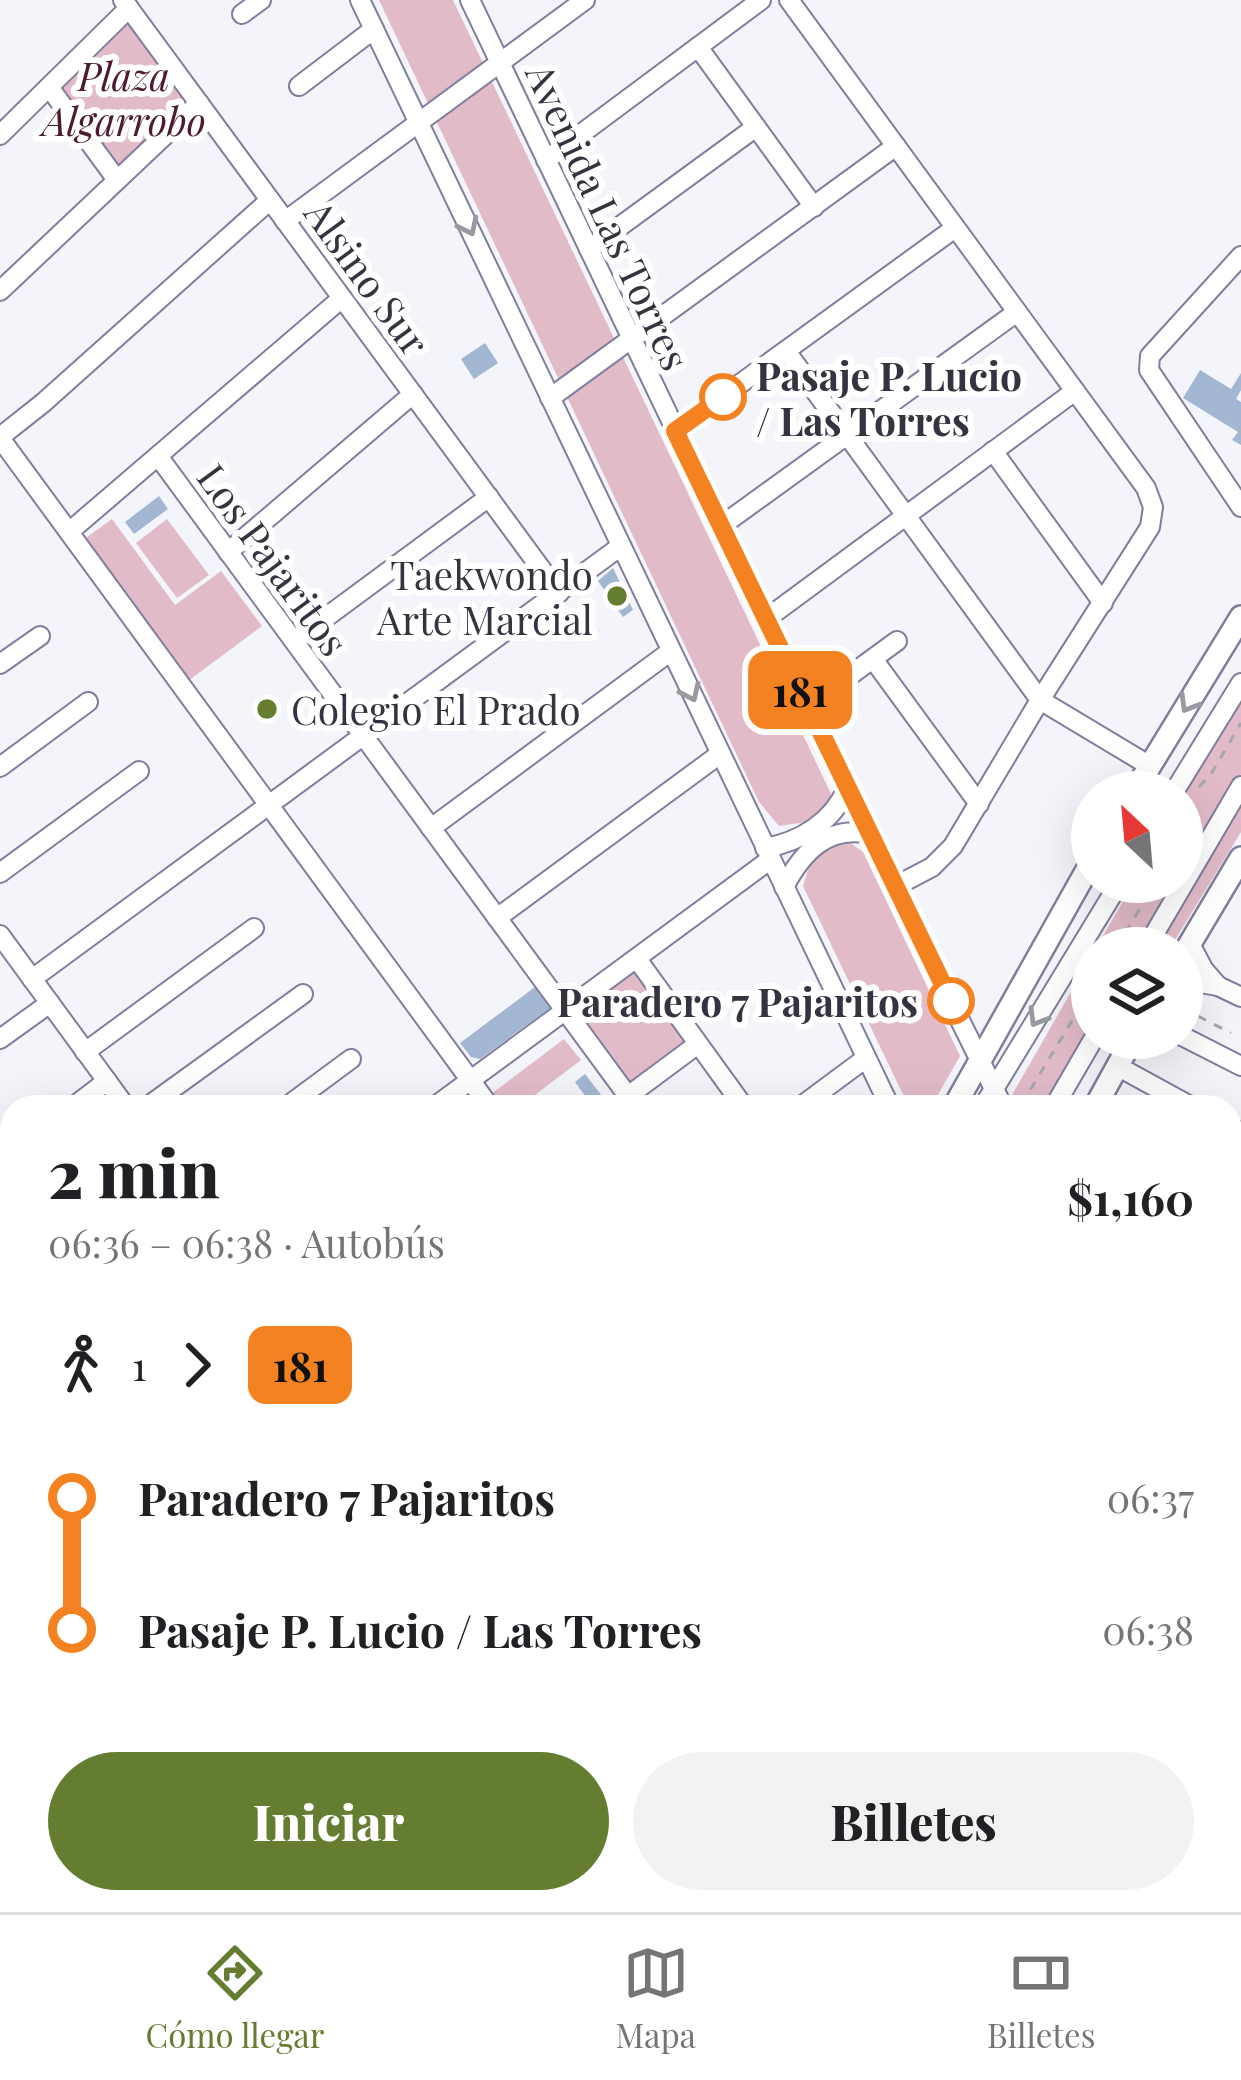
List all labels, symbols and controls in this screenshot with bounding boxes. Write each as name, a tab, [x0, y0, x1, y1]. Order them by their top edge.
park label: Plaza Algarrobo	[38, 49, 206, 146]
street label: Avenida Las Torres	[515, 53, 703, 378]
street label: Alsino Sur	[293, 188, 442, 365]
one-way arrow	[455, 215, 478, 236]
place label: Pasaje P. Lucio / Las Torres	[756, 349, 1022, 446]
marker: Pasaje P. Lucio / Las Torres	[701, 375, 745, 419]
street label: Los Pajaritos	[187, 453, 361, 665]
place label: Taekwondo Arte Marcial	[376, 548, 593, 645]
marker: Taekwondo Arte Marcial	[604, 583, 630, 609]
line badge: 181	[731, 651, 869, 729]
text: 181	[772, 662, 828, 718]
one-way arrow	[677, 681, 700, 702]
place label: Colegio El Prado	[291, 683, 581, 735]
one-way arrow	[1180, 691, 1202, 713]
marker: Colegio El Prado	[254, 696, 280, 722]
north arrow	[1071, 771, 1203, 903]
map controls	[1071, 771, 1203, 1059]
button: layers	[1071, 927, 1203, 1059]
place label: Paradero 7 Pajaritos	[557, 975, 918, 1027]
marker: Paradero 7 Pajaritos	[929, 979, 973, 1023]
one-way arrow	[1029, 1005, 1051, 1027]
text: 2 min	[48, 1127, 220, 1215]
text: $1,160	[1067, 1167, 1194, 1227]
text: 06:36 – 06:38 · Autobús	[48, 1216, 445, 1268]
icon: walk	[48, 1332, 114, 1398]
icon: forward	[164, 1332, 230, 1398]
text: 181	[272, 1337, 328, 1393]
text: 1	[132, 1339, 146, 1391]
text: Paradero 7 Pajaritos	[138, 1467, 555, 1527]
text: 06:37	[1107, 1471, 1194, 1523]
text: Pasaje P. Lucio / Las Torres	[138, 1599, 702, 1659]
text: 06:38	[1102, 1603, 1194, 1655]
button: Iniciar	[48, 1752, 609, 1890]
button: Billetes	[633, 1752, 1194, 1890]
tab: Cómo llegar	[146, 1940, 324, 2056]
tab: Mapa	[615, 1940, 696, 2056]
tab: Billetes	[987, 1940, 1095, 2056]

